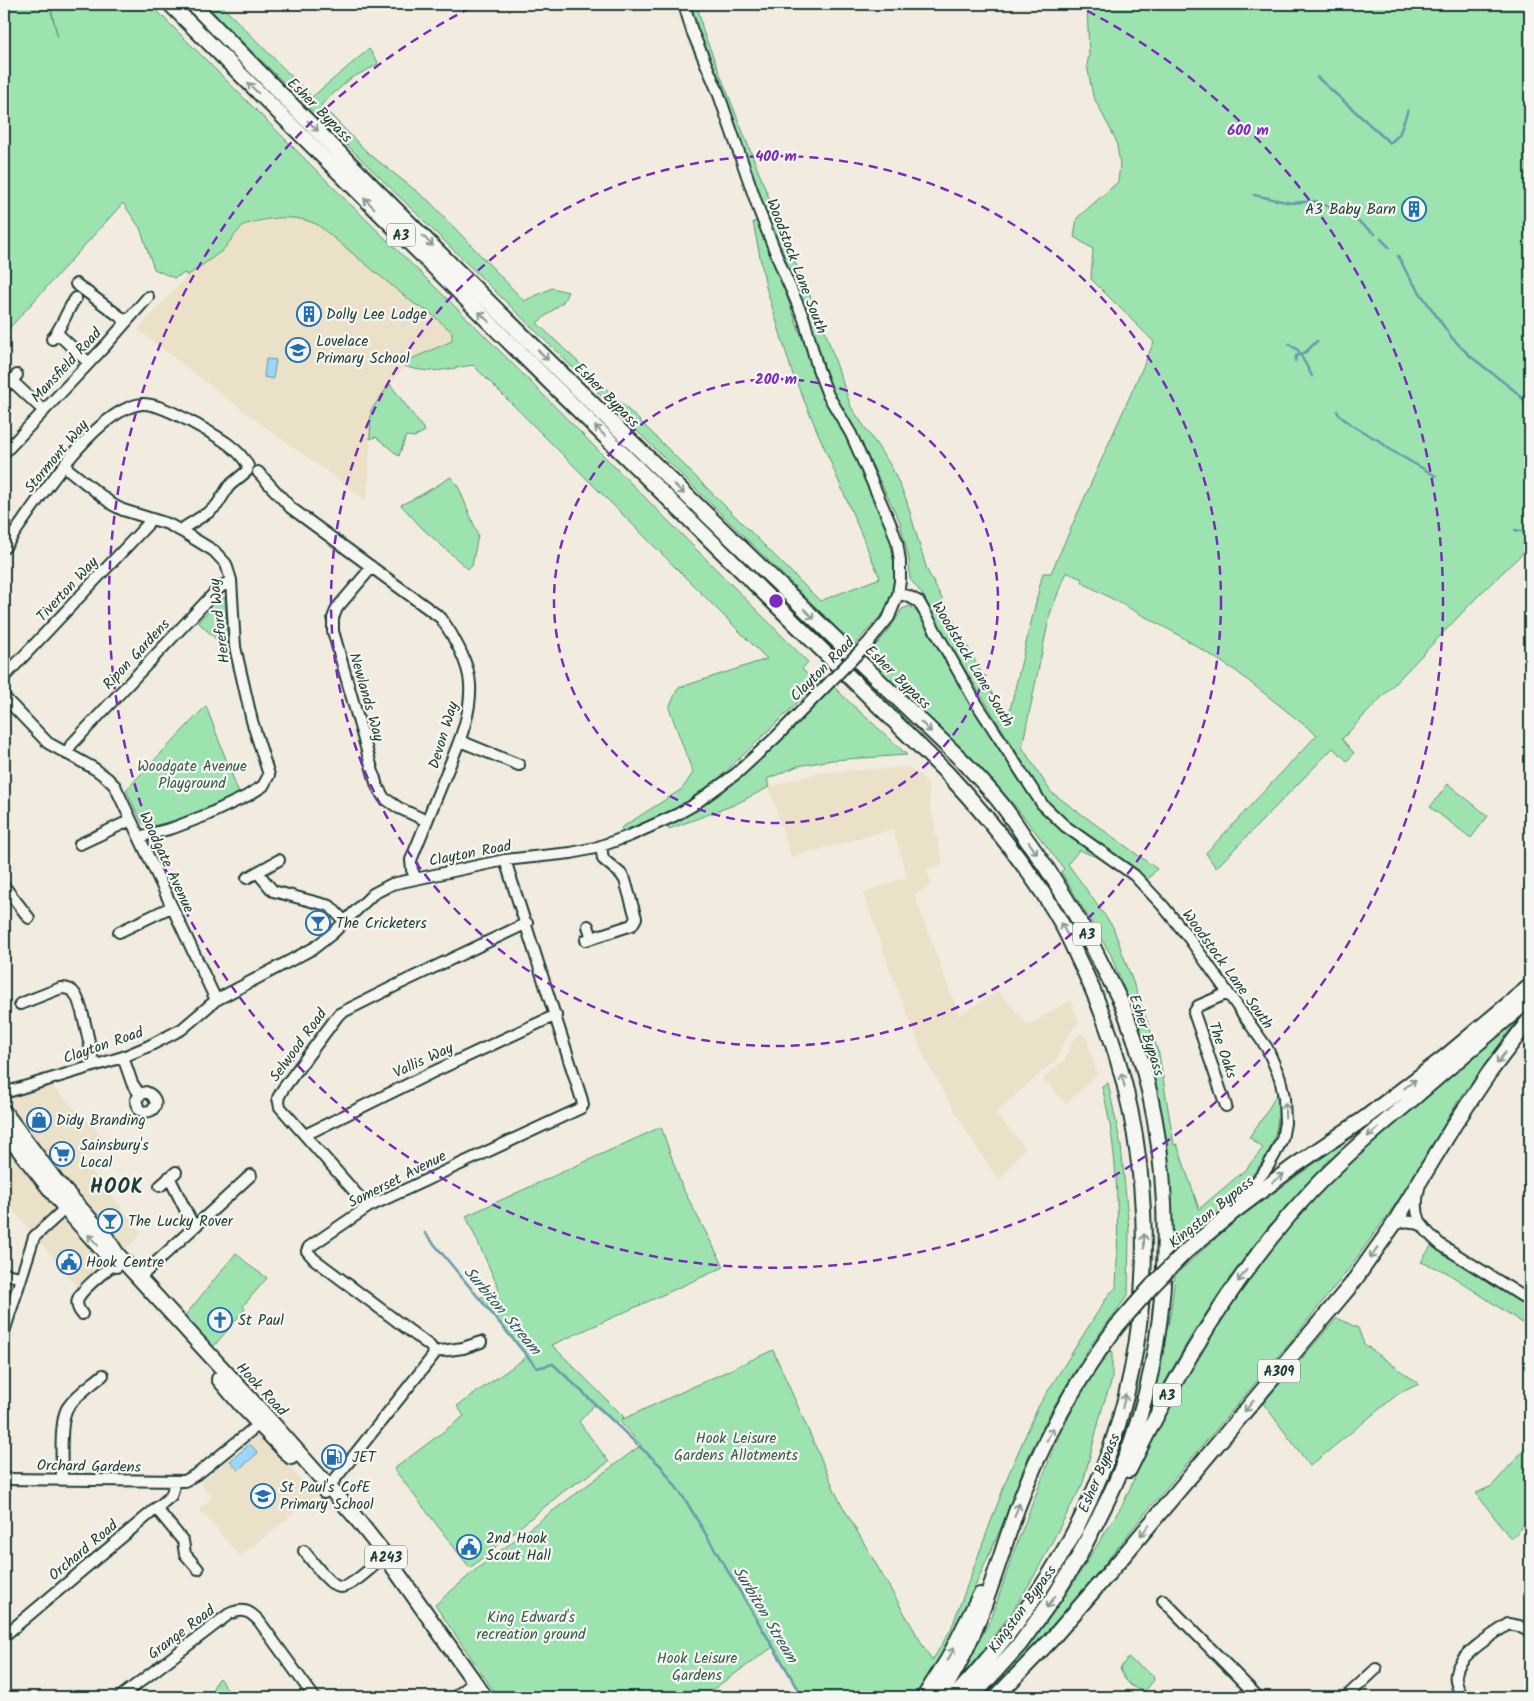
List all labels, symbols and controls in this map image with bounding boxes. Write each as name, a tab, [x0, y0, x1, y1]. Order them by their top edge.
street label: Esher Bypass	[281, 72, 358, 150]
one-way arrow	[247, 82, 260, 94]
text: 600 m	[1227, 119, 1269, 143]
one-way arrow	[307, 120, 319, 132]
text: 400 m	[755, 145, 797, 169]
street label: Woodstock Lane South	[759, 195, 833, 338]
building icon: A3 Baby Barn	[1401, 196, 1427, 222]
one-way arrow	[362, 197, 375, 209]
place label: A3 Baby Barn	[1305, 198, 1396, 222]
road number: A3	[387, 224, 415, 246]
one-way arrow	[422, 235, 434, 247]
building icon: Dolly Lee Lodge	[296, 301, 322, 327]
place label: Dolly Lee Lodge	[326, 303, 427, 327]
one-way arrow	[478, 311, 490, 323]
street label: Mansfield Road	[25, 322, 108, 409]
place label: Lovelace Primary School	[316, 330, 410, 371]
school or university icon: Lovelace Primary School	[285, 337, 311, 363]
one-way arrow	[537, 349, 549, 361]
street label: Esher Bypass	[568, 357, 645, 435]
text: 200 m	[755, 368, 797, 392]
street label: Stormont Way	[19, 414, 95, 499]
one-way arrow	[593, 425, 606, 437]
one-way arrow	[673, 483, 686, 495]
street label: Tiverton Way	[31, 551, 105, 628]
street label: Hereford Way	[203, 576, 237, 665]
centre of rings	[767, 592, 785, 610]
street label: Woodstock Lane South	[925, 597, 1019, 732]
one-way arrow	[803, 608, 815, 620]
street label: Ripon Gardens	[97, 613, 177, 696]
street label: Clayton Road	[785, 631, 861, 708]
street label: Esher Bypass	[859, 640, 936, 716]
street label: Newlands Way	[342, 650, 390, 745]
street label: Devon Way	[422, 698, 466, 772]
one-way arrow	[920, 720, 932, 733]
park label: Woodgate Avenue Playground	[137, 755, 247, 796]
street label: Woodgate Avenue	[132, 808, 200, 917]
street label: Clayton Road	[427, 834, 514, 874]
one-way arrow	[1028, 841, 1038, 855]
street label: Woodstock Lane South	[1175, 905, 1279, 1035]
bar icon: The Cricketers	[305, 910, 331, 936]
place label: The Cricketers	[336, 912, 427, 936]
one-way arrow	[1059, 922, 1069, 936]
road number: A3	[1073, 922, 1101, 946]
street label: Esher Bypass	[1122, 991, 1171, 1080]
street label: Selwood Road	[264, 1003, 334, 1087]
street label: The Oaks	[1201, 1019, 1243, 1082]
street label: Clayton Road	[60, 1021, 147, 1071]
street label: Vallis Way	[389, 1036, 458, 1085]
one-way arrow	[1495, 1051, 1506, 1064]
one-way arrow	[1118, 1072, 1127, 1088]
one-way arrow	[1403, 1078, 1416, 1089]
one-way arrow	[1280, 1103, 1289, 1119]
shop icon: Didy Branding	[26, 1107, 52, 1133]
place label: Didy Branding	[56, 1109, 146, 1133]
one-way arrow	[1366, 1127, 1379, 1138]
place label: Sainsbury's Local	[80, 1134, 149, 1175]
supermarket icon: Sainsbury's Local	[49, 1141, 75, 1167]
street label: Somerset Avenue	[344, 1145, 451, 1215]
street label: Kingston Bypass	[1164, 1170, 1260, 1255]
district label: HOOK	[90, 1172, 144, 1204]
one-way arrow	[1271, 1173, 1284, 1184]
bar icon: The Lucky Rover	[97, 1208, 123, 1234]
place label: The Lucky Rover	[128, 1210, 234, 1234]
one-way arrow	[88, 1233, 99, 1246]
one-way arrow	[1139, 1233, 1149, 1249]
one-way arrow	[1369, 1246, 1379, 1260]
public building icon: Hook Centre	[56, 1249, 82, 1275]
place label: Hook Centre	[86, 1251, 164, 1275]
water label: Surbiton Stream	[457, 1261, 547, 1362]
one-way arrow	[1237, 1269, 1247, 1283]
church icon: St Paul	[207, 1307, 233, 1333]
place label: St Paul	[238, 1309, 284, 1333]
street label: Hook Road	[230, 1357, 293, 1423]
road number: A309	[1258, 1360, 1300, 1382]
road number: A3	[1153, 1384, 1181, 1406]
one-way arrow	[1120, 1394, 1129, 1410]
one-way arrow	[1244, 1399, 1255, 1412]
park label: Hook Leisure Gardens Allotments	[674, 1427, 798, 1468]
one-way arrow	[1046, 1427, 1055, 1442]
street label: Esher Bypass	[1072, 1429, 1128, 1517]
fuel station icon: JET	[321, 1444, 347, 1470]
place label: JET	[352, 1446, 378, 1470]
street label: Orchard Gardens	[37, 1454, 142, 1480]
place label: St Paul's CofE Primary School	[280, 1476, 374, 1517]
school or university icon: St Paul's CofE Primary School	[250, 1483, 276, 1509]
one-way arrow	[1013, 1503, 1022, 1518]
street label: Orchard Road	[44, 1514, 124, 1587]
one-way arrow	[1139, 1524, 1150, 1537]
place label: 2nd Hook Scout Hall	[486, 1527, 551, 1568]
public building icon: 2nd Hook Scout Hall	[456, 1534, 482, 1560]
road number: A243	[365, 1545, 407, 1568]
street label: Kingston Bypass	[982, 1560, 1063, 1659]
water label: Surbiton Stream	[726, 1561, 804, 1669]
one-way arrow	[1046, 1594, 1056, 1608]
street label: Grange Road	[143, 1599, 221, 1666]
park label: King Edward's recreation ground	[477, 1606, 586, 1647]
park label: Hook Leisure Gardens	[657, 1647, 738, 1688]
one-way arrow	[947, 1647, 956, 1662]

